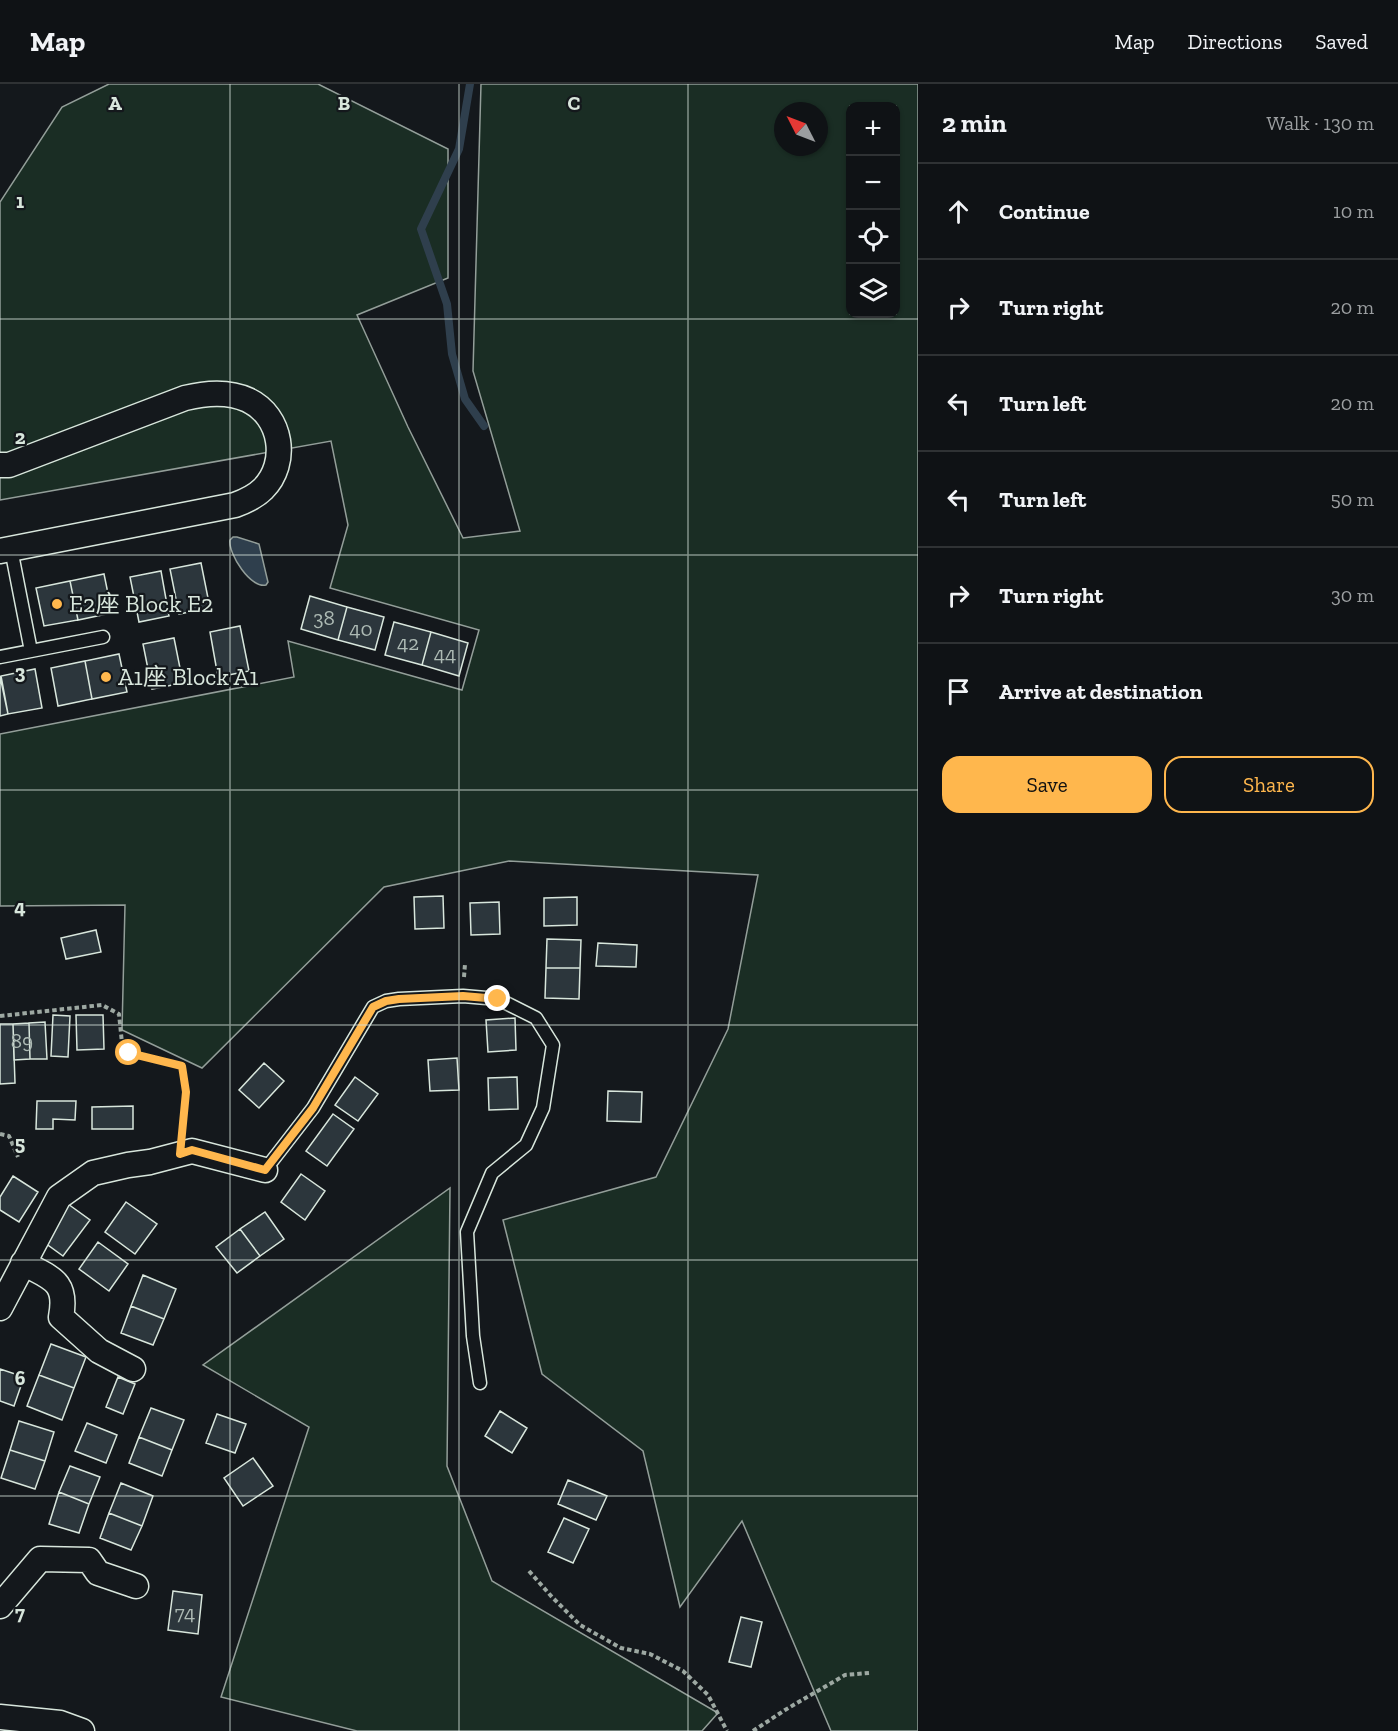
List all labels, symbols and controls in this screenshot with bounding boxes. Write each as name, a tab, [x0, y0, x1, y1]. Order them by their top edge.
text: Map	[30, 25, 85, 58]
text: Map	[1115, 29, 1155, 54]
text: Directions	[1188, 29, 1282, 54]
text: Saved	[1315, 29, 1368, 54]
text: A	[108, 91, 122, 115]
text: B	[338, 91, 350, 115]
text: C	[568, 91, 581, 115]
north arrow	[774, 102, 828, 156]
map controls	[846, 102, 900, 318]
button: +	[846, 102, 900, 156]
text: 2 min	[942, 107, 1007, 139]
text: Walk · 130 m	[1267, 111, 1374, 135]
button: −	[846, 156, 900, 210]
text: 1	[16, 189, 24, 213]
icon: ahead	[942, 195, 975, 228]
text: Continue	[999, 198, 1090, 225]
text: 10 m	[1333, 199, 1374, 223]
button: locate	[846, 210, 900, 264]
button: layers	[846, 264, 900, 318]
icon: right	[942, 291, 975, 324]
text: Turn right	[999, 294, 1103, 321]
text: 20 m	[1330, 295, 1374, 319]
icon: left	[942, 387, 975, 420]
text: Turn left	[999, 390, 1086, 417]
text: 20 m	[1330, 391, 1374, 415]
text: 2	[15, 425, 26, 449]
icon: left	[942, 483, 975, 516]
text: Turn left	[999, 486, 1086, 513]
text: 50 m	[1330, 487, 1374, 511]
icon: right	[942, 579, 975, 612]
text: Turn right	[999, 582, 1103, 609]
text: 30 m	[1331, 583, 1374, 607]
place label: E2座 Block E2	[69, 589, 213, 618]
marker: E2座 Block E2	[50, 597, 64, 611]
house number: 38	[313, 605, 335, 630]
house number: 40	[349, 616, 373, 641]
house number: 42	[397, 630, 419, 655]
house number: 44	[434, 641, 456, 666]
text: 3	[15, 660, 26, 684]
place label: A1座 Block A1	[118, 662, 258, 691]
marker: A1座 Block A1	[99, 670, 113, 684]
icon: arrive	[942, 675, 975, 708]
text: Arrive at destination	[999, 678, 1202, 705]
button: Save	[942, 756, 1152, 813]
button: Share	[1164, 756, 1374, 813]
text: 4	[14, 895, 26, 919]
route end	[484, 985, 510, 1011]
house number: 89	[11, 1028, 33, 1053]
route start	[115, 1039, 141, 1065]
text: 5	[15, 1131, 25, 1155]
text: 6	[15, 1366, 26, 1390]
house number: 74	[175, 1600, 195, 1625]
text: 7	[15, 1601, 25, 1625]

